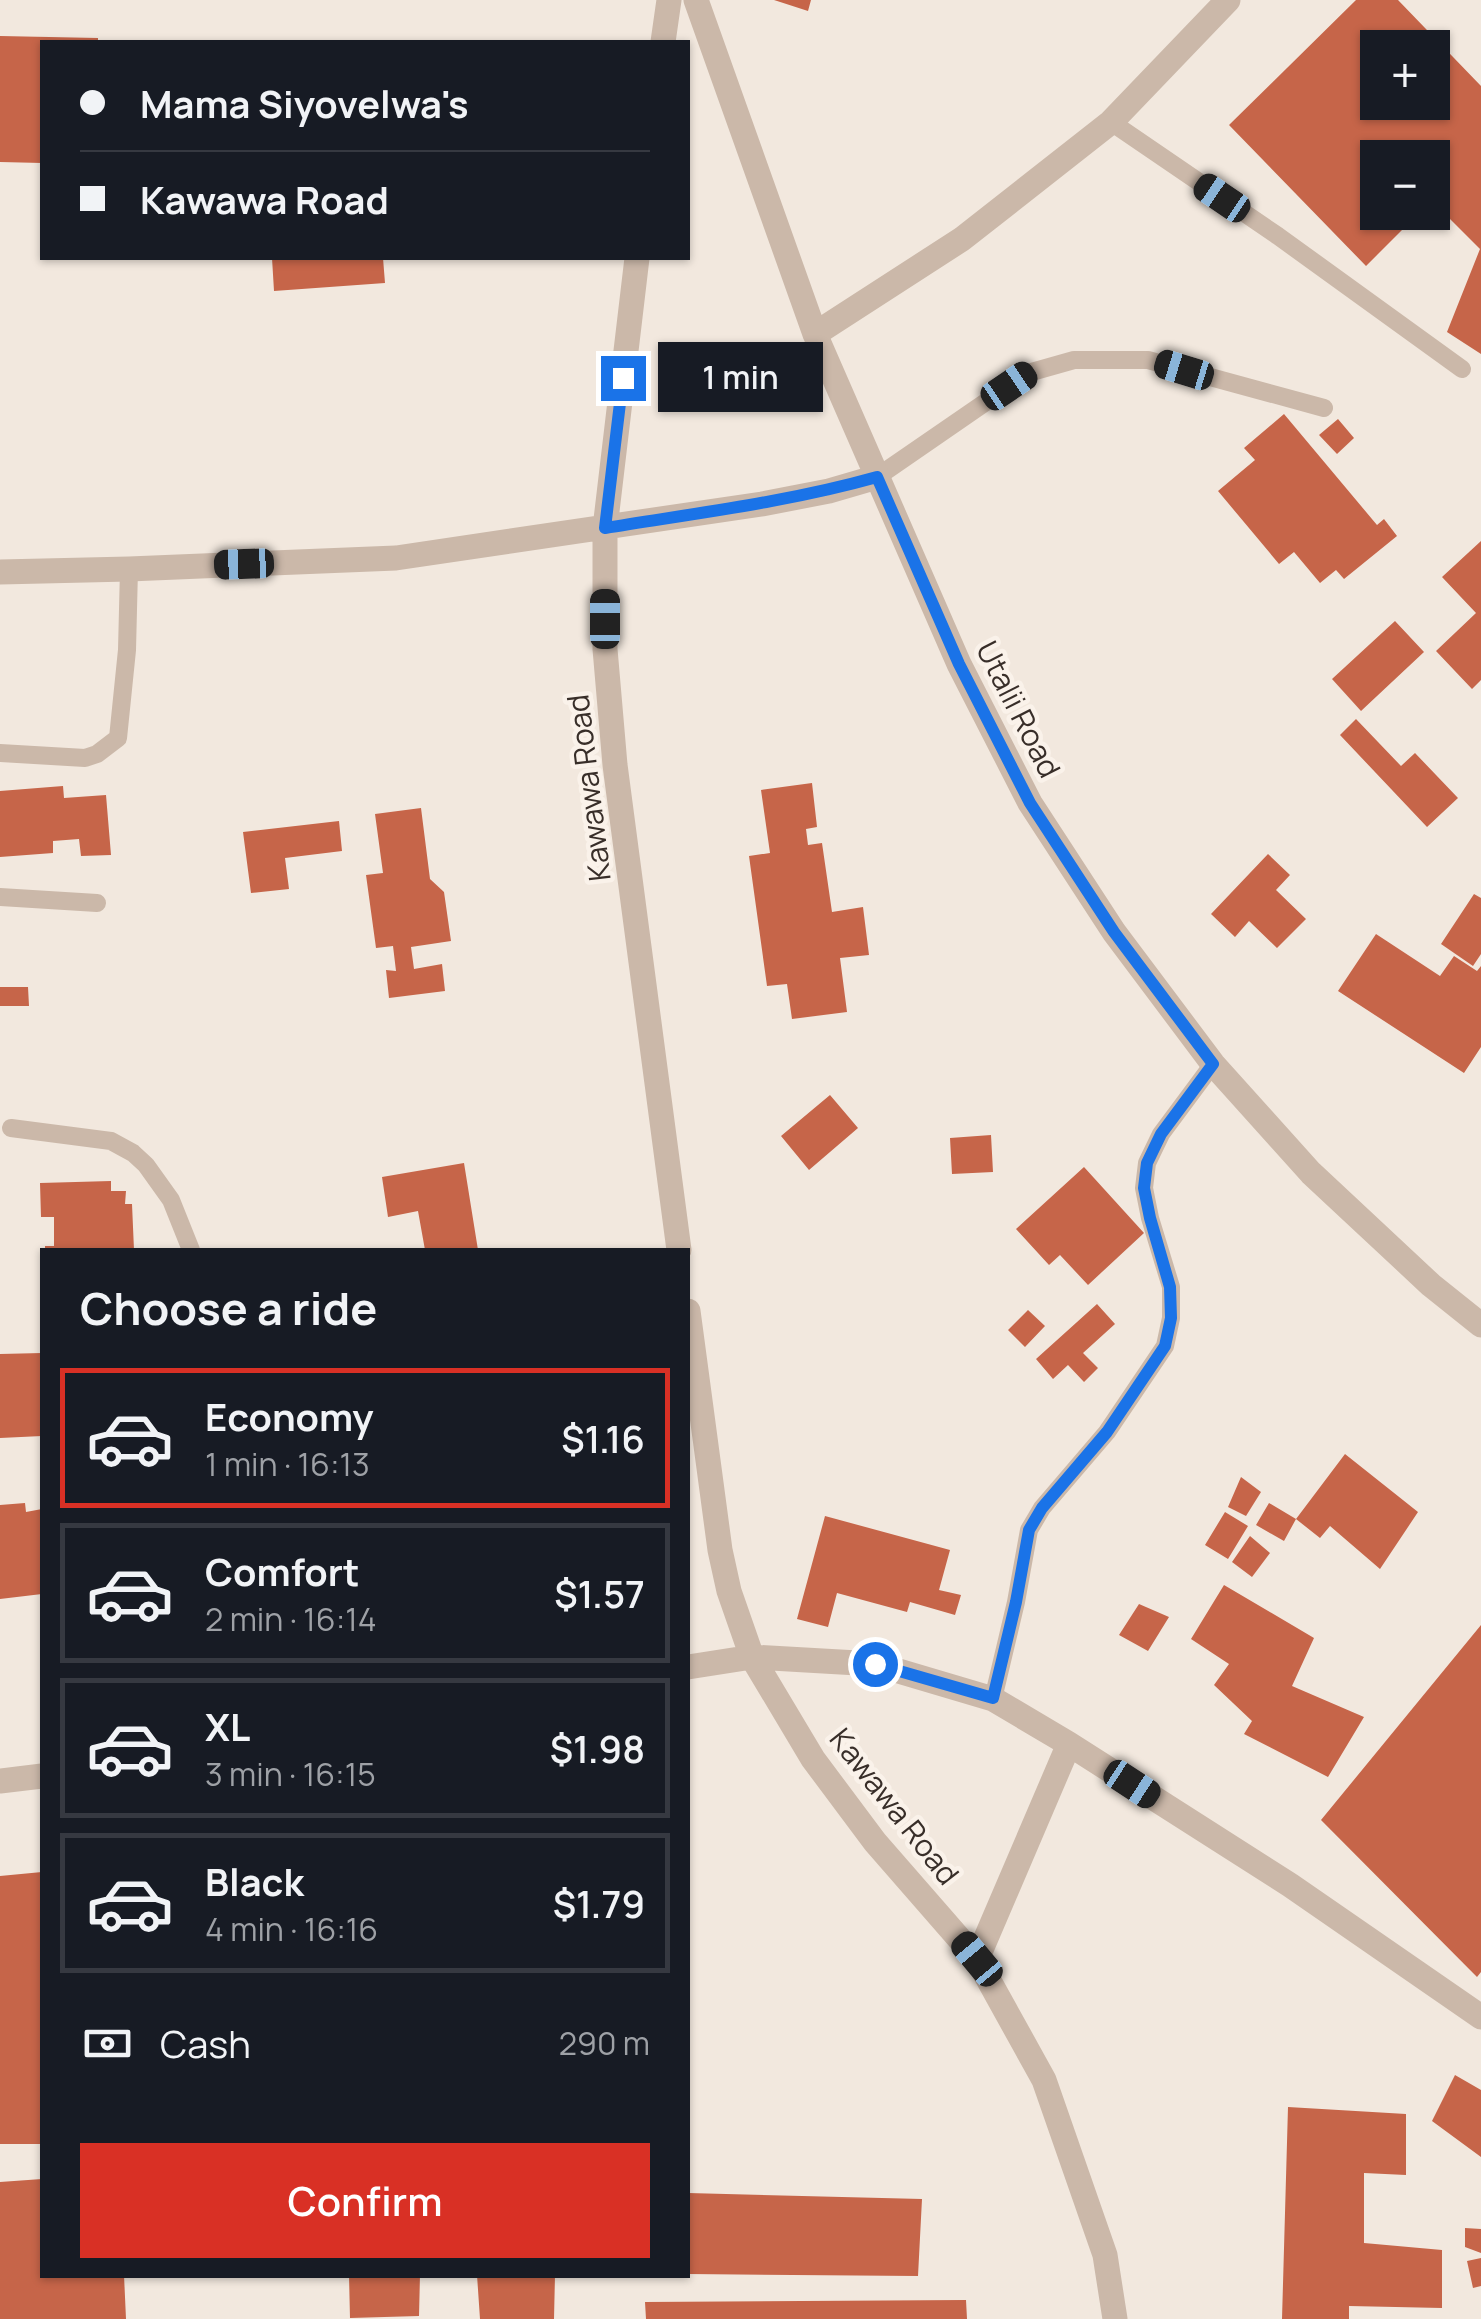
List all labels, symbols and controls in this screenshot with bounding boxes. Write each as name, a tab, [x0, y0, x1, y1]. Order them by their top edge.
map controls	[1360, 30, 1450, 230]
button: +	[1360, 30, 1450, 120]
text: Mama Siyovelwa's	[140, 77, 469, 129]
button: −	[1360, 140, 1450, 230]
car	[1189, 169, 1255, 227]
text: Kawawa Road	[140, 173, 389, 225]
callout: 1 min	[658, 343, 823, 413]
car	[1151, 347, 1217, 393]
text: 1 min	[702, 355, 779, 399]
route end	[601, 356, 646, 401]
car	[976, 357, 1042, 415]
car	[213, 548, 275, 580]
car	[590, 589, 620, 649]
street label: Utalii Road	[967, 634, 1071, 784]
street label: Kawawa Road	[556, 692, 620, 884]
text: Choose a ride	[80, 1277, 377, 1339]
text: Economy	[205, 1390, 374, 1442]
icon: car	[85, 1393, 175, 1483]
text: $1.16	[561, 1412, 645, 1464]
text: 1 min · 16:13	[205, 1442, 370, 1486]
text: Comfort	[205, 1545, 359, 1597]
icon: car	[85, 1548, 175, 1638]
text: $1.57	[554, 1567, 645, 1619]
text: 2 min · 16:14	[205, 1597, 377, 1641]
route start	[853, 1642, 898, 1687]
text: XL	[205, 1700, 250, 1752]
icon: car	[85, 1703, 175, 1793]
street label: Kawawa Road	[821, 1719, 969, 1893]
text: $1.98	[550, 1722, 645, 1774]
text: 3 min · 16:15	[205, 1752, 376, 1796]
car	[1099, 1755, 1165, 1813]
text: Black	[205, 1855, 304, 1907]
icon: car	[85, 1858, 175, 1948]
text: $1.79	[553, 1877, 645, 1929]
text: 4 min · 16:16	[205, 1907, 378, 1951]
car	[946, 1926, 1008, 1992]
icon: cash	[80, 2016, 135, 2071]
text: Cash	[160, 2017, 251, 2069]
text: 290 m	[559, 2021, 650, 2065]
button: Confirm	[80, 2143, 650, 2258]

